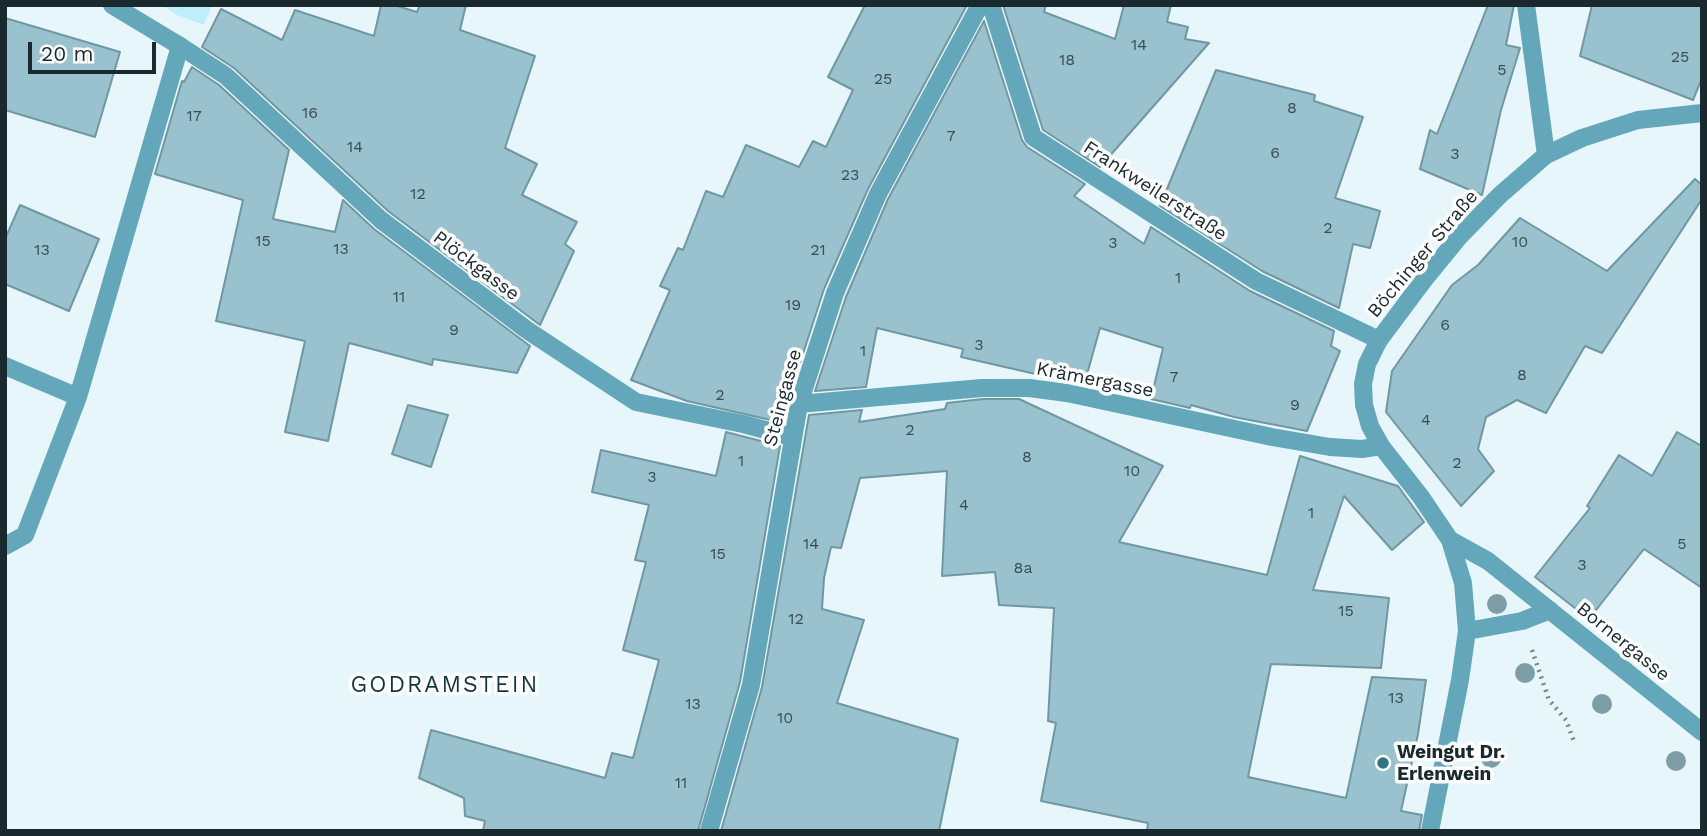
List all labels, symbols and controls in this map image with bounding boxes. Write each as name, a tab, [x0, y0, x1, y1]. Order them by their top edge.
scale bar	[32, 28, 159, 72]
house number: 14	[1131, 35, 1147, 55]
text: 20 m	[41, 41, 93, 66]
house number: 25	[1671, 47, 1689, 67]
house number: 18	[1059, 50, 1075, 70]
house number: 5	[1497, 60, 1507, 80]
house number: 25	[874, 69, 892, 89]
house number: 8	[1287, 98, 1297, 118]
house number: 16	[302, 103, 318, 123]
house number: 17	[186, 106, 202, 126]
house number: 7	[947, 126, 955, 146]
street label: Frankweilerstraße	[1079, 136, 1231, 246]
house number: 14	[347, 137, 363, 157]
house number: 6	[1270, 143, 1280, 163]
house number: 3	[1450, 144, 1460, 164]
house number: 23	[841, 165, 859, 185]
house number: 12	[410, 184, 426, 204]
street label: Böchinger Straße	[1363, 186, 1483, 322]
house number: 2	[1323, 218, 1333, 238]
street label: Plöckgasse	[428, 226, 524, 306]
house number: 15	[255, 231, 271, 251]
house number: 10	[1512, 232, 1528, 252]
house number: 3	[1108, 233, 1118, 253]
house number: 13	[333, 239, 349, 259]
house number: 13	[34, 240, 50, 260]
house number: 21	[810, 240, 826, 260]
house number: 1	[1175, 268, 1181, 288]
house number: 11	[393, 287, 405, 307]
house number: 19	[785, 295, 801, 315]
house number: 6	[1440, 315, 1450, 335]
house number: 9	[449, 320, 459, 340]
house number: 3	[974, 335, 984, 355]
house number: 1	[860, 341, 866, 361]
street label: Steingasse	[759, 347, 807, 449]
street label: Krämergasse	[1034, 357, 1156, 403]
house number: 8	[1517, 365, 1527, 385]
house number: 7	[1170, 367, 1178, 387]
house number: 2	[715, 385, 725, 405]
house number: 9	[1290, 395, 1300, 415]
house number: 4	[1421, 410, 1431, 430]
house number: 2	[905, 420, 915, 440]
house number: 8	[1022, 447, 1032, 467]
house number: 1	[738, 451, 744, 471]
house number: 2	[1452, 453, 1462, 473]
house number: 10	[1124, 461, 1140, 481]
house number: 3	[647, 467, 657, 487]
house number: 4	[959, 495, 969, 515]
house number: 1	[1308, 503, 1314, 523]
house number: 14	[803, 534, 819, 554]
house number: 5	[1677, 534, 1687, 554]
house number: 15	[710, 544, 726, 564]
house number: 3	[1577, 555, 1587, 575]
house number: 8a	[1014, 558, 1032, 578]
street label: Bornergasse	[1572, 597, 1674, 687]
house number: 15	[1338, 601, 1354, 621]
house number: 12	[788, 609, 804, 629]
district label: GODRAMSTEIN	[352, 671, 538, 699]
house number: 13	[1388, 688, 1404, 708]
house number: 13	[685, 694, 701, 714]
house number: 10	[777, 708, 793, 728]
place label: Weingut Dr. Erlenwein	[1397, 741, 1505, 785]
marker: Weingut Dr. Erlenwein	[1375, 755, 1391, 771]
house number: 11	[675, 773, 687, 793]

